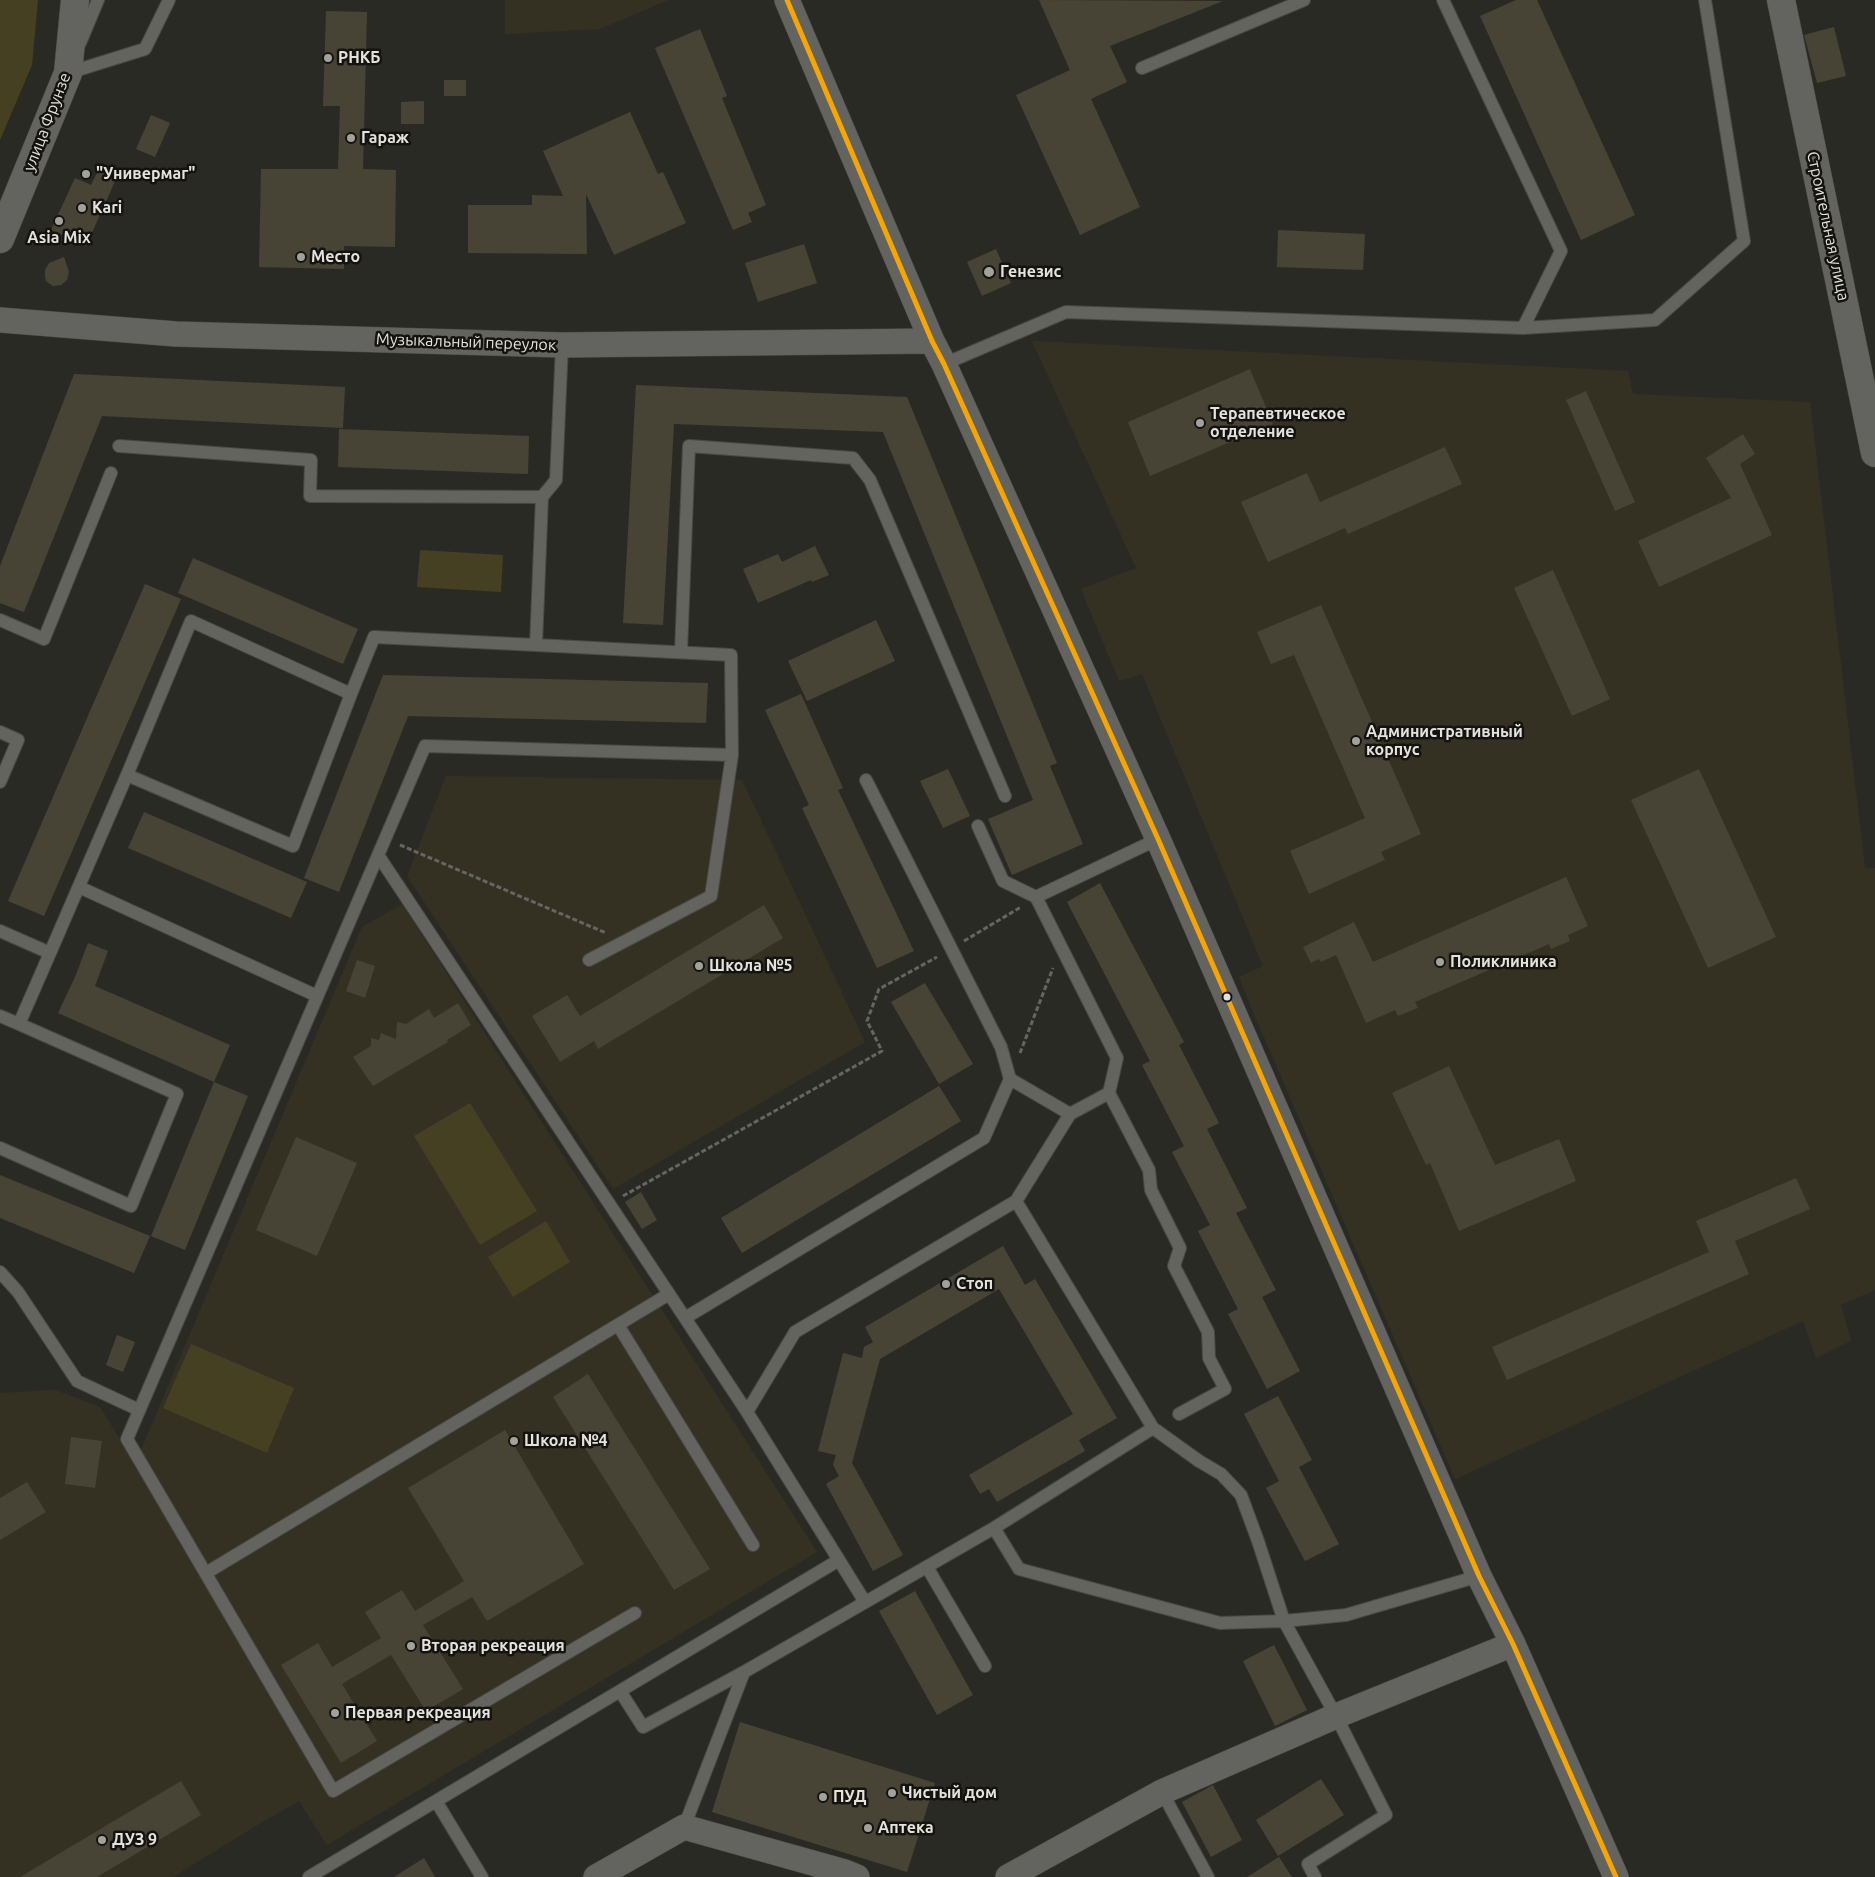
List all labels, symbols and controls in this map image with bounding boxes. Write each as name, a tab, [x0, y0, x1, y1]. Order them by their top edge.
place label: РНКБ	[338, 48, 381, 68]
marker: РНКБ	[322, 52, 334, 64]
street label: улица Фрунзе	[19, 70, 75, 174]
place label: Гараж	[361, 128, 409, 148]
marker: Гараж	[345, 132, 357, 144]
street label: Строительная улица	[1803, 150, 1853, 302]
place label: "Универмаг"	[96, 164, 195, 184]
marker: "Универмаг"	[80, 168, 92, 180]
place label: Kari	[92, 198, 122, 218]
marker: Kari	[76, 202, 88, 214]
marker: Asia Mix	[53, 215, 65, 227]
place label: Asia Mix	[27, 228, 91, 248]
place label: Место	[311, 247, 360, 267]
marker: Место	[295, 251, 307, 263]
place label: Генезис	[1000, 262, 1061, 282]
marker: Генезис	[982, 265, 996, 279]
street label: Музыкальный переулок	[376, 329, 556, 355]
place label: Терапевтическое отделение	[1210, 404, 1346, 442]
marker: Терапевтическое отделение	[1194, 417, 1206, 429]
place label: Административный корпус	[1366, 722, 1523, 760]
marker: Административный корпус	[1350, 735, 1362, 747]
place label: Поликлиника	[1450, 952, 1557, 972]
place label: Школа №5	[709, 956, 793, 976]
marker: Поликлиника	[1434, 956, 1446, 968]
marker: Школа №5	[693, 960, 705, 972]
unlabelled marker	[1222, 992, 1232, 1002]
place label: Стоп	[956, 1274, 993, 1294]
marker: Стоп	[940, 1278, 952, 1290]
place label: Школа №4	[524, 1431, 608, 1451]
marker: Школа №4	[508, 1435, 520, 1447]
place label: Вторая рекреация	[421, 1636, 565, 1656]
marker: Вторая рекреация	[405, 1640, 417, 1652]
place label: Первая рекреация	[345, 1703, 491, 1723]
marker: Первая рекреация	[329, 1707, 341, 1719]
place label: Чистый дом	[902, 1783, 997, 1803]
place label: ПУД	[833, 1787, 866, 1807]
marker: Чистый дом	[886, 1787, 898, 1799]
marker: ПУД	[817, 1791, 829, 1803]
place label: Аптека	[878, 1818, 934, 1838]
marker: Аптека	[862, 1822, 874, 1834]
place label: ДУЗ 9	[112, 1830, 157, 1850]
marker: ДУЗ 9	[96, 1834, 108, 1846]

